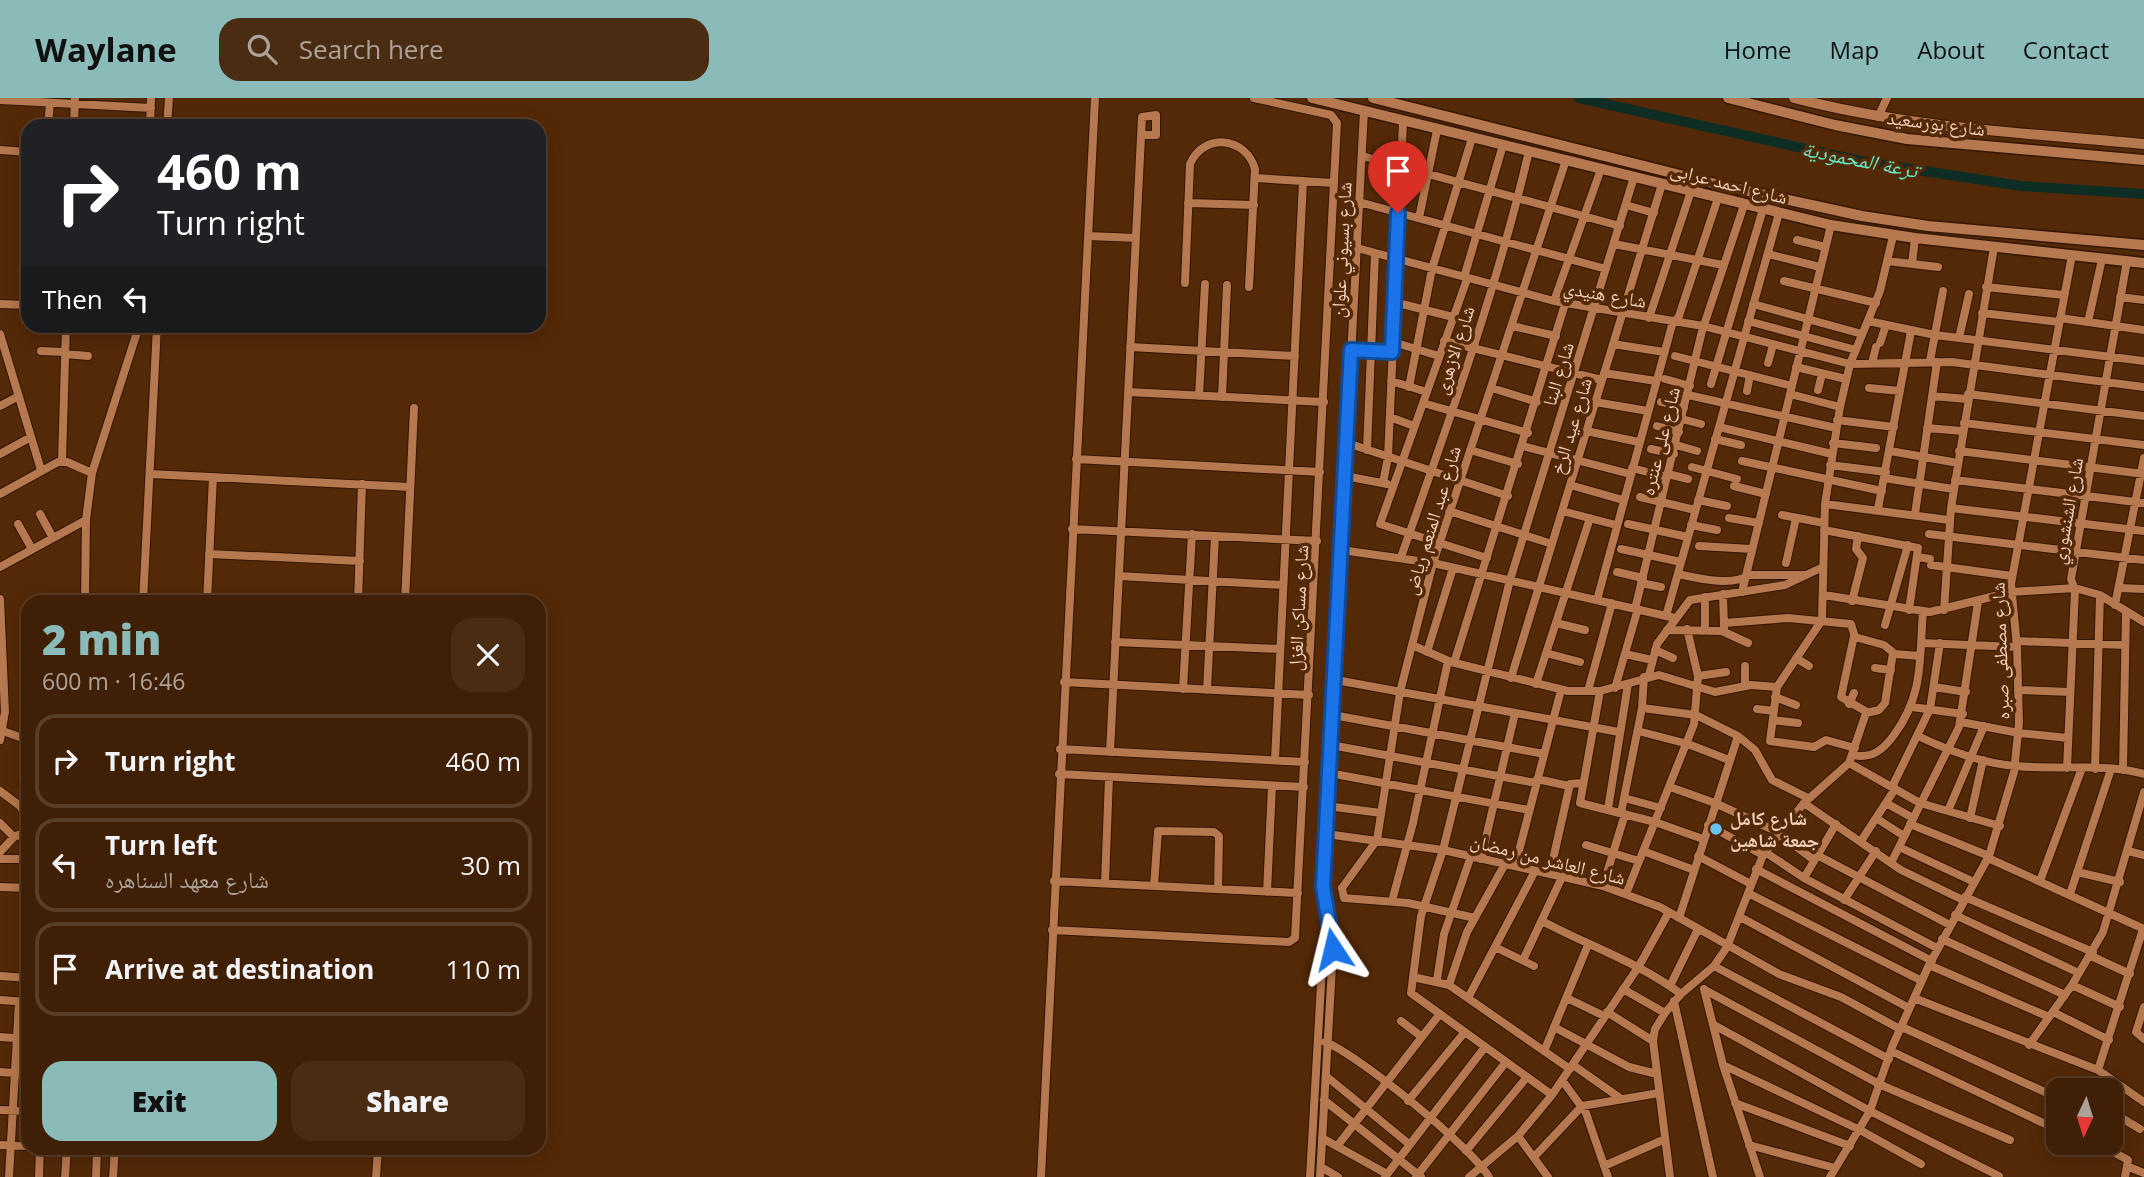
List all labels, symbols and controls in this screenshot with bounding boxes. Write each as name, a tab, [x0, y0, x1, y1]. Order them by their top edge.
search box	[219, 18, 709, 81]
text: Waylane	[35, 27, 177, 72]
icon: search	[243, 30, 281, 68]
text: Search here	[299, 31, 444, 67]
text: Home	[1724, 33, 1792, 66]
text: Map	[1830, 33, 1879, 66]
text: About	[1917, 33, 1985, 66]
text: Contact	[2023, 33, 2109, 66]
street label: شارع بورسعيد	[1885, 104, 1987, 142]
water label: ترعة المحمودية	[1800, 134, 1925, 185]
text: 460 m	[157, 138, 302, 204]
pin	[1368, 141, 1428, 213]
icon: right	[42, 147, 133, 238]
icon: arrive	[1379, 152, 1417, 190]
street label: شارع احمد عرابى	[1668, 156, 1790, 210]
street label: شارع بسيوني علوان	[1324, 181, 1360, 319]
text: Turn right	[157, 201, 305, 244]
street label: شارع هنيدي	[1561, 274, 1649, 317]
icon: left	[117, 280, 155, 318]
text: Then	[42, 281, 103, 317]
street label: شارع الازهرى	[1427, 302, 1481, 398]
street label: شارع البنا	[1536, 339, 1580, 409]
street label: شارع عيد الرخ	[1544, 375, 1598, 477]
street label: شارع على عنتره	[1634, 384, 1686, 498]
street label: شارع عبد المنعم رياض	[1397, 442, 1467, 598]
street label: شارع الشنشوري	[2045, 455, 2092, 567]
street label: شارع مساكن الغزل	[1282, 544, 1314, 672]
street label: شارع مصطفى صبره	[1985, 582, 2015, 720]
text: 2 min	[42, 610, 161, 667]
button: close	[451, 618, 525, 692]
text: 600 m · 16:46	[42, 665, 185, 697]
icon: right	[46, 742, 84, 780]
text: Turn right	[105, 743, 236, 779]
text: 460 m	[446, 743, 521, 779]
place label: شارع كامل جمعة شاهين	[1730, 805, 1819, 853]
marker: شارع كامل جمعة شاهين	[1708, 821, 1724, 837]
text: Turn left	[105, 827, 217, 863]
street label: شارع العاشر من رمضان	[1468, 827, 1628, 891]
icon: left	[46, 846, 84, 884]
text: 30 m	[460, 847, 521, 883]
text: شارع معهد السناهره	[105, 863, 269, 895]
position arrow	[1296, 912, 1370, 986]
icon: arrive	[46, 950, 84, 988]
text: Arrive at destination	[105, 951, 374, 987]
text: 110 m	[446, 951, 521, 987]
button: Exit	[42, 1061, 277, 1141]
button: Share	[291, 1061, 525, 1141]
north arrow	[2046, 1078, 2123, 1155]
map controls	[2046, 1078, 2123, 1155]

